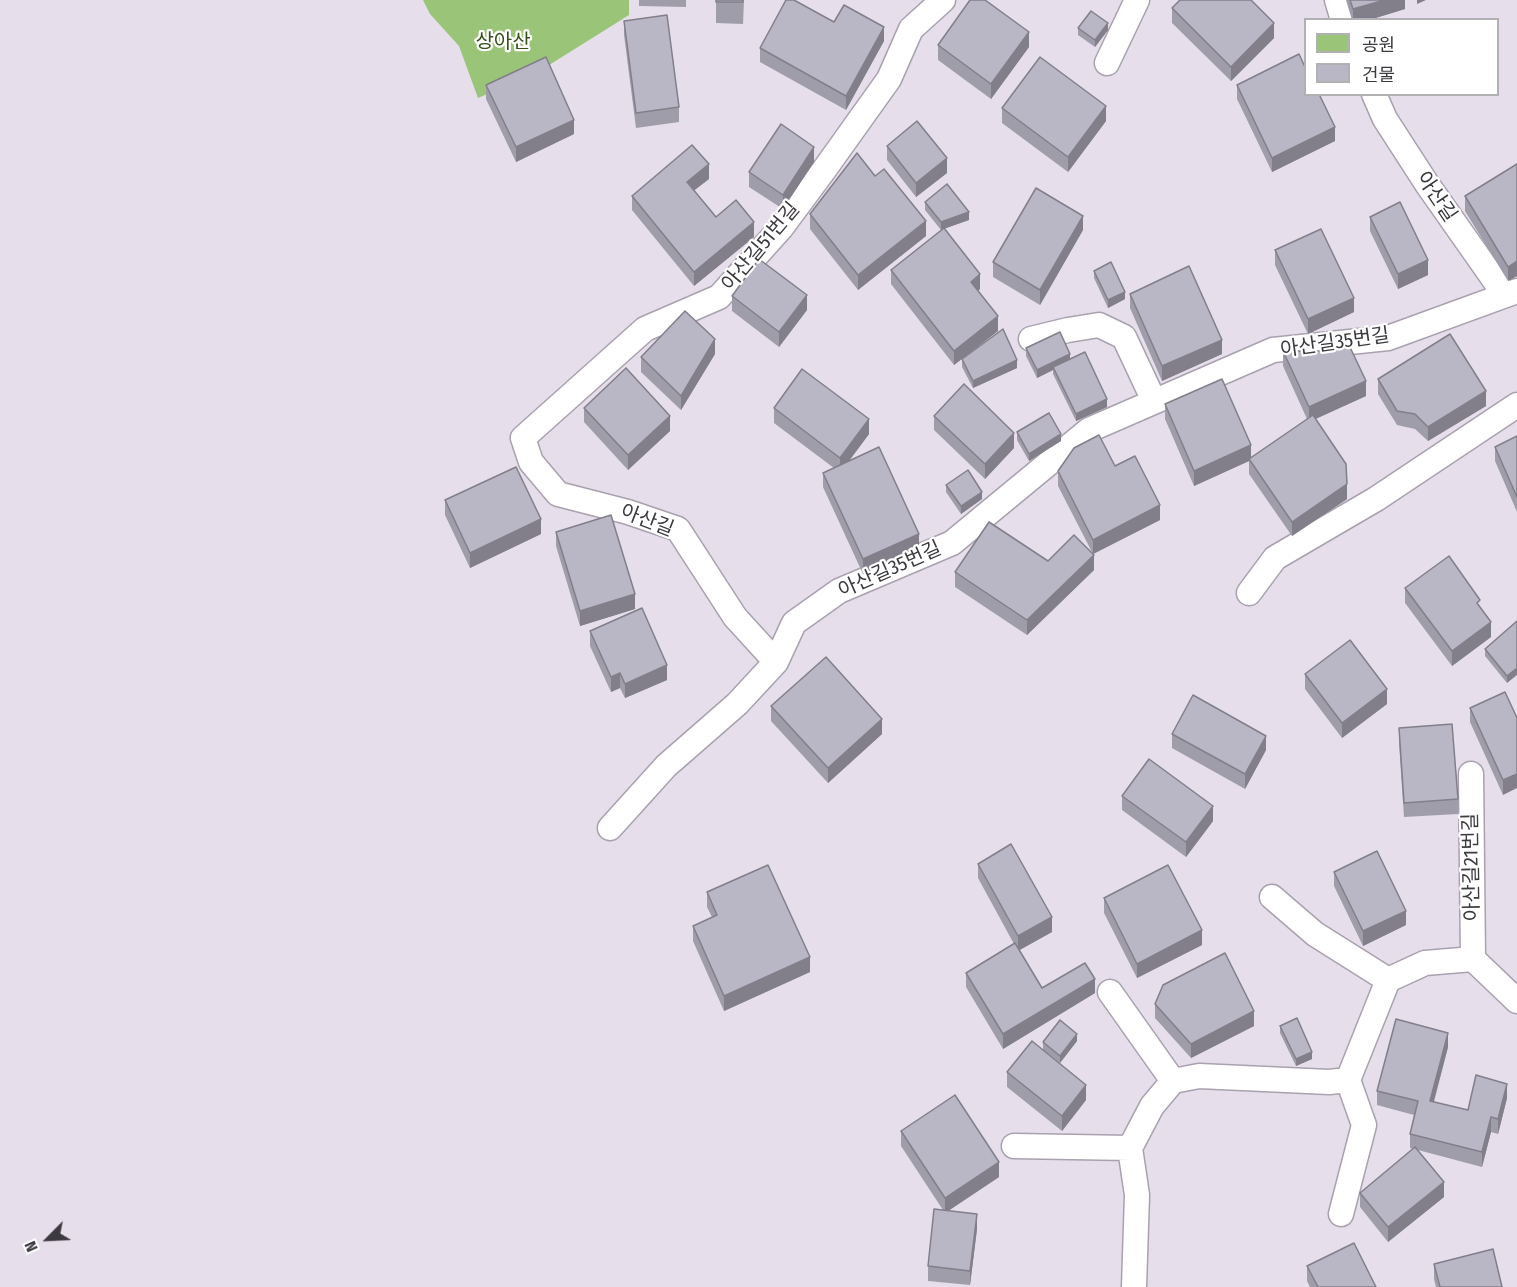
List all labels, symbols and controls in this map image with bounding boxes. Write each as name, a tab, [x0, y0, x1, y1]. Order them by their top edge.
legend	[1304, 18, 1499, 96]
park label: 상아산	[475, 30, 531, 54]
text: 공원	[1362, 34, 1395, 56]
text: 건물	[1362, 64, 1395, 86]
street label: 아산길	[1411, 167, 1461, 227]
street label: 아산길51번길	[717, 198, 805, 296]
street label: 아산길35번길	[1279, 323, 1391, 363]
street label: 아산길	[617, 500, 677, 542]
street label: 아산길35번길	[835, 537, 945, 603]
street label: 아산길21번길	[1459, 813, 1485, 921]
north arrow	[18, 1209, 78, 1269]
text: N	[20, 1238, 42, 1255]

